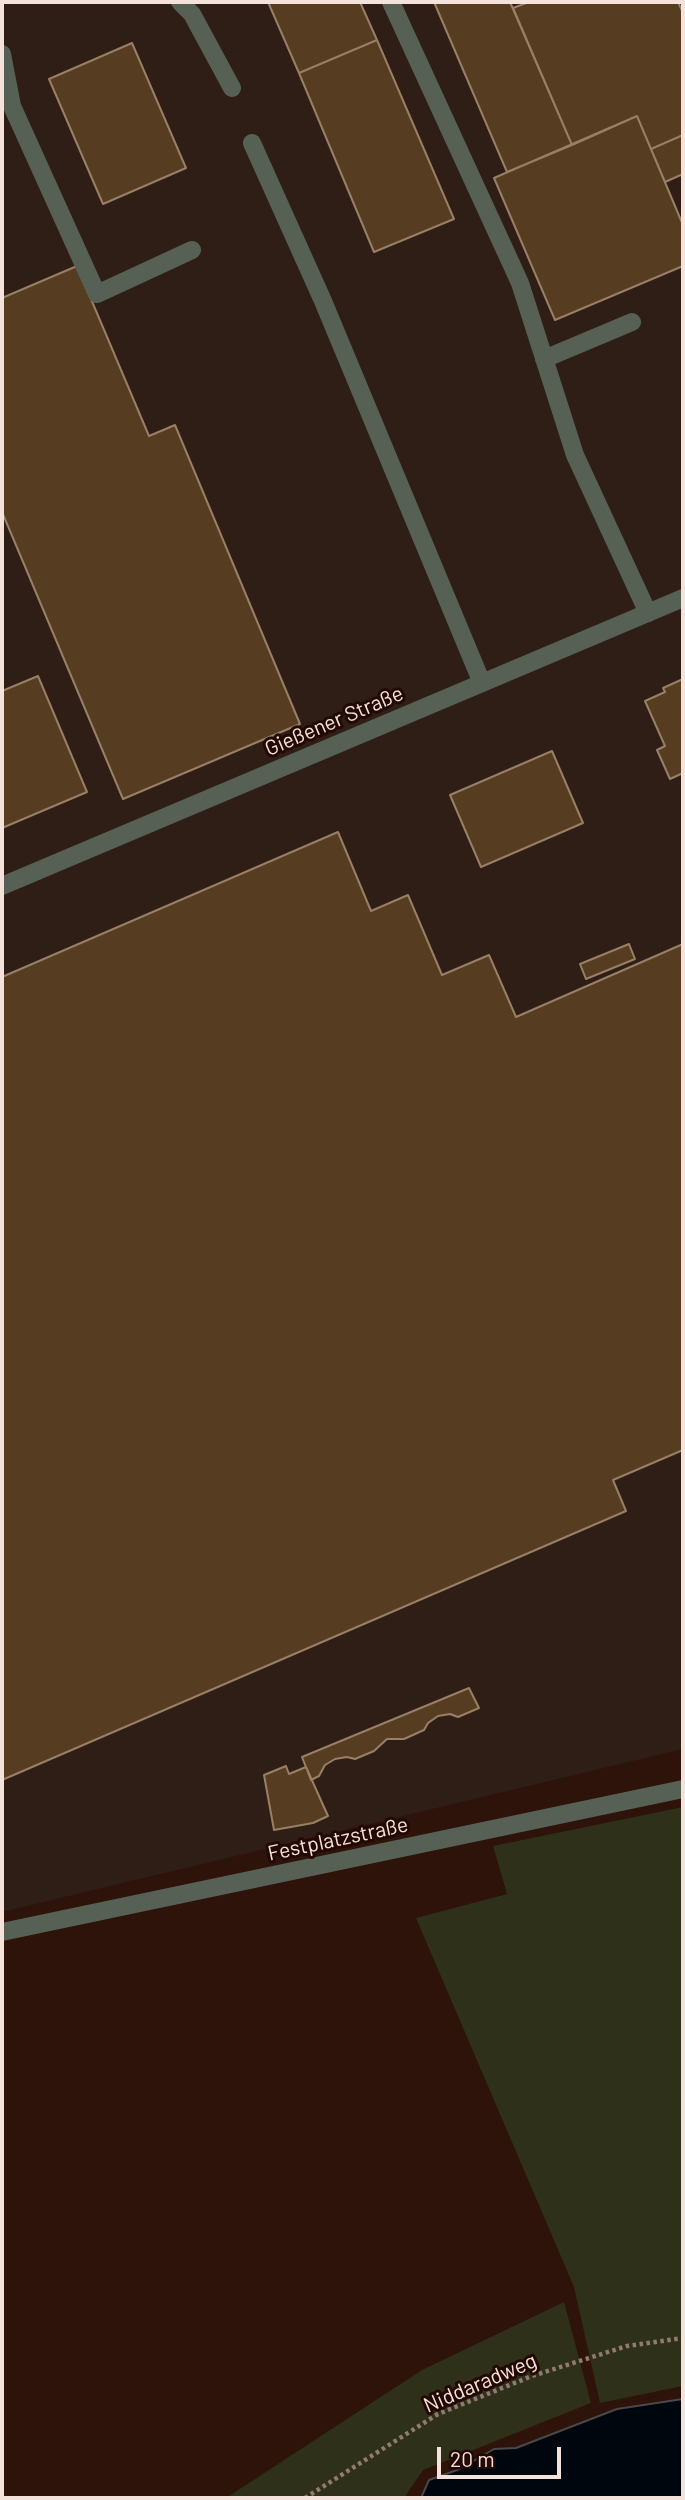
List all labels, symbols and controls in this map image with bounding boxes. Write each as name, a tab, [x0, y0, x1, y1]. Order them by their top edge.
street label: Gießener Straße	[261, 681, 407, 761]
street label: Festplatzstraße	[266, 1812, 410, 1866]
street label: Niddaradweg	[420, 2348, 540, 2418]
scale bar	[440, 2434, 564, 2478]
text: 20 m	[450, 2446, 495, 2471]

